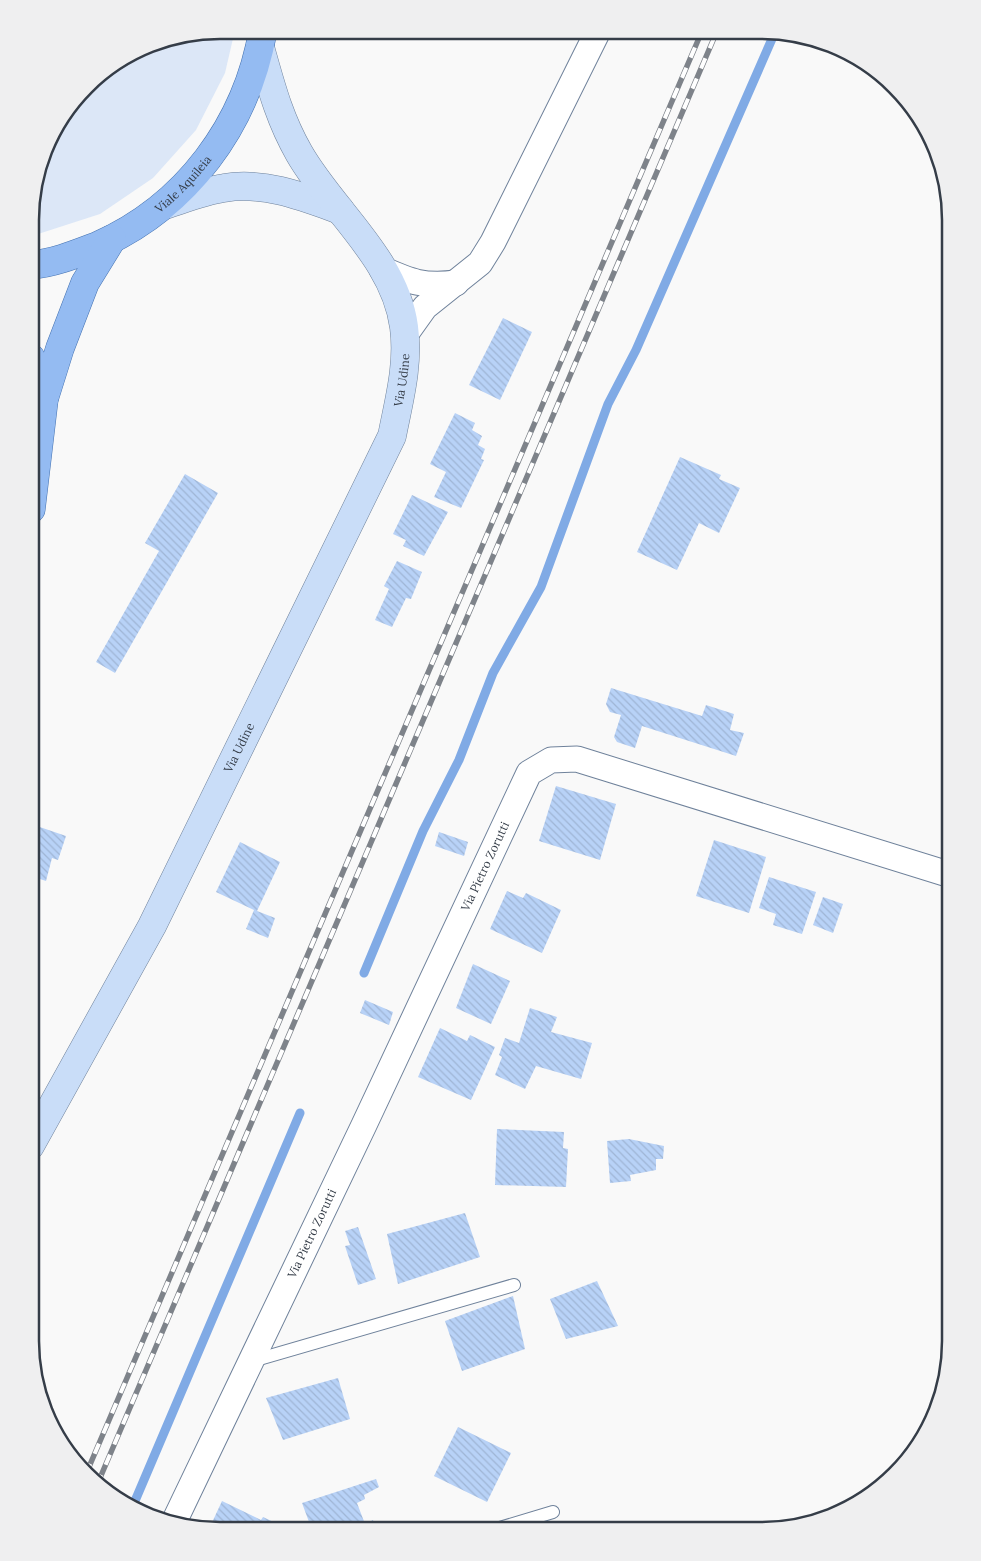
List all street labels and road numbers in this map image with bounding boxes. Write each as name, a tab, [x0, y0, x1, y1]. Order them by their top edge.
street label: Viale Aquileia	[151, 152, 214, 216]
street label: Via Udine	[390, 353, 412, 409]
street label: Via Udine	[220, 720, 258, 776]
street label: Via Pietro Zorutti	[457, 819, 512, 914]
street label: Via Pietro Zorutti	[283, 1186, 339, 1281]

